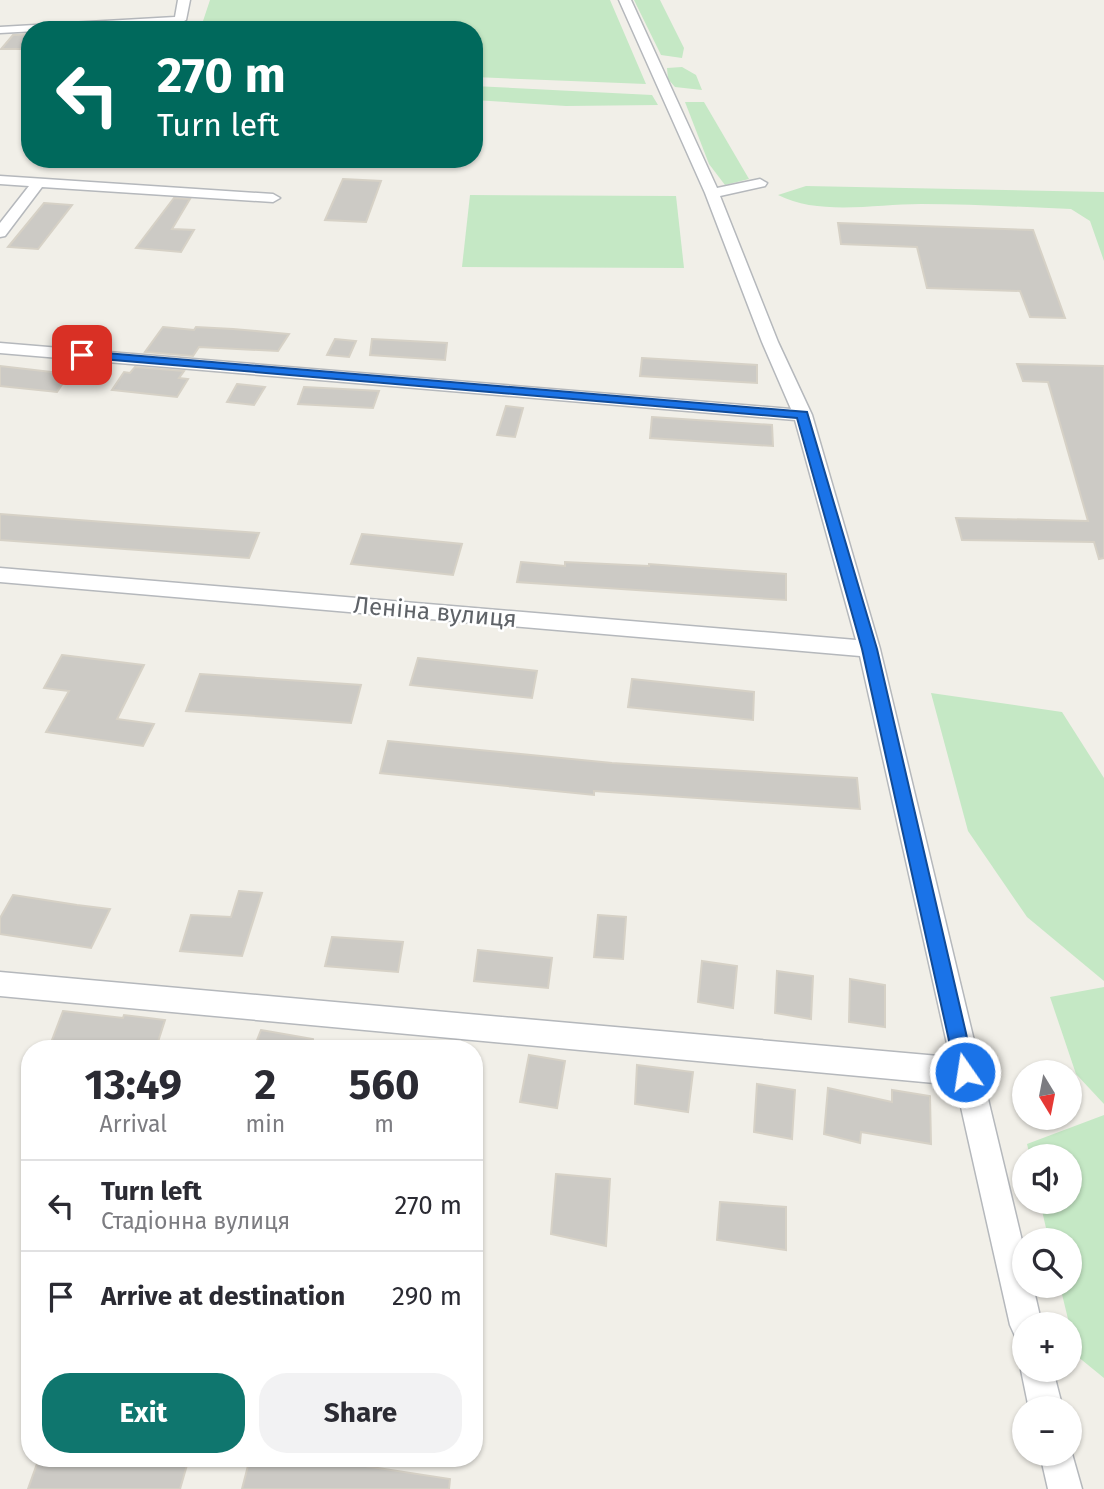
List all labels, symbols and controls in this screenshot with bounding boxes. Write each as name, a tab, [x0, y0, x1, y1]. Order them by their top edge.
text: 270 m	[157, 46, 286, 105]
icon: left	[42, 49, 133, 140]
text: Turn left	[157, 106, 279, 144]
pin	[52, 325, 112, 385]
icon: arrive	[63, 336, 101, 374]
street label: Леніна вулиця	[352, 591, 518, 633]
position arrow	[928, 1035, 1002, 1109]
text: 13:49	[84, 1060, 182, 1110]
text: 2	[255, 1060, 276, 1110]
text: 560	[349, 1060, 419, 1110]
north arrow	[1012, 1060, 1082, 1130]
map controls	[1012, 1060, 1082, 1466]
text: Arrival	[100, 1110, 167, 1138]
text: min	[246, 1110, 285, 1138]
text: m	[374, 1110, 394, 1138]
button: sound	[1012, 1144, 1082, 1214]
text: Turn left	[101, 1176, 202, 1207]
icon: left	[42, 1187, 80, 1225]
text: 270 m	[394, 1190, 462, 1221]
text: Стадіонна вулиця	[101, 1207, 290, 1235]
button: search	[1012, 1228, 1082, 1298]
icon: arrive	[42, 1278, 80, 1316]
text: Arrive at destination	[101, 1281, 345, 1312]
text: 290 m	[392, 1281, 462, 1312]
button: +	[1012, 1312, 1082, 1382]
button: Exit	[42, 1373, 245, 1453]
button: Share	[259, 1373, 462, 1453]
button: −	[1012, 1396, 1082, 1466]

